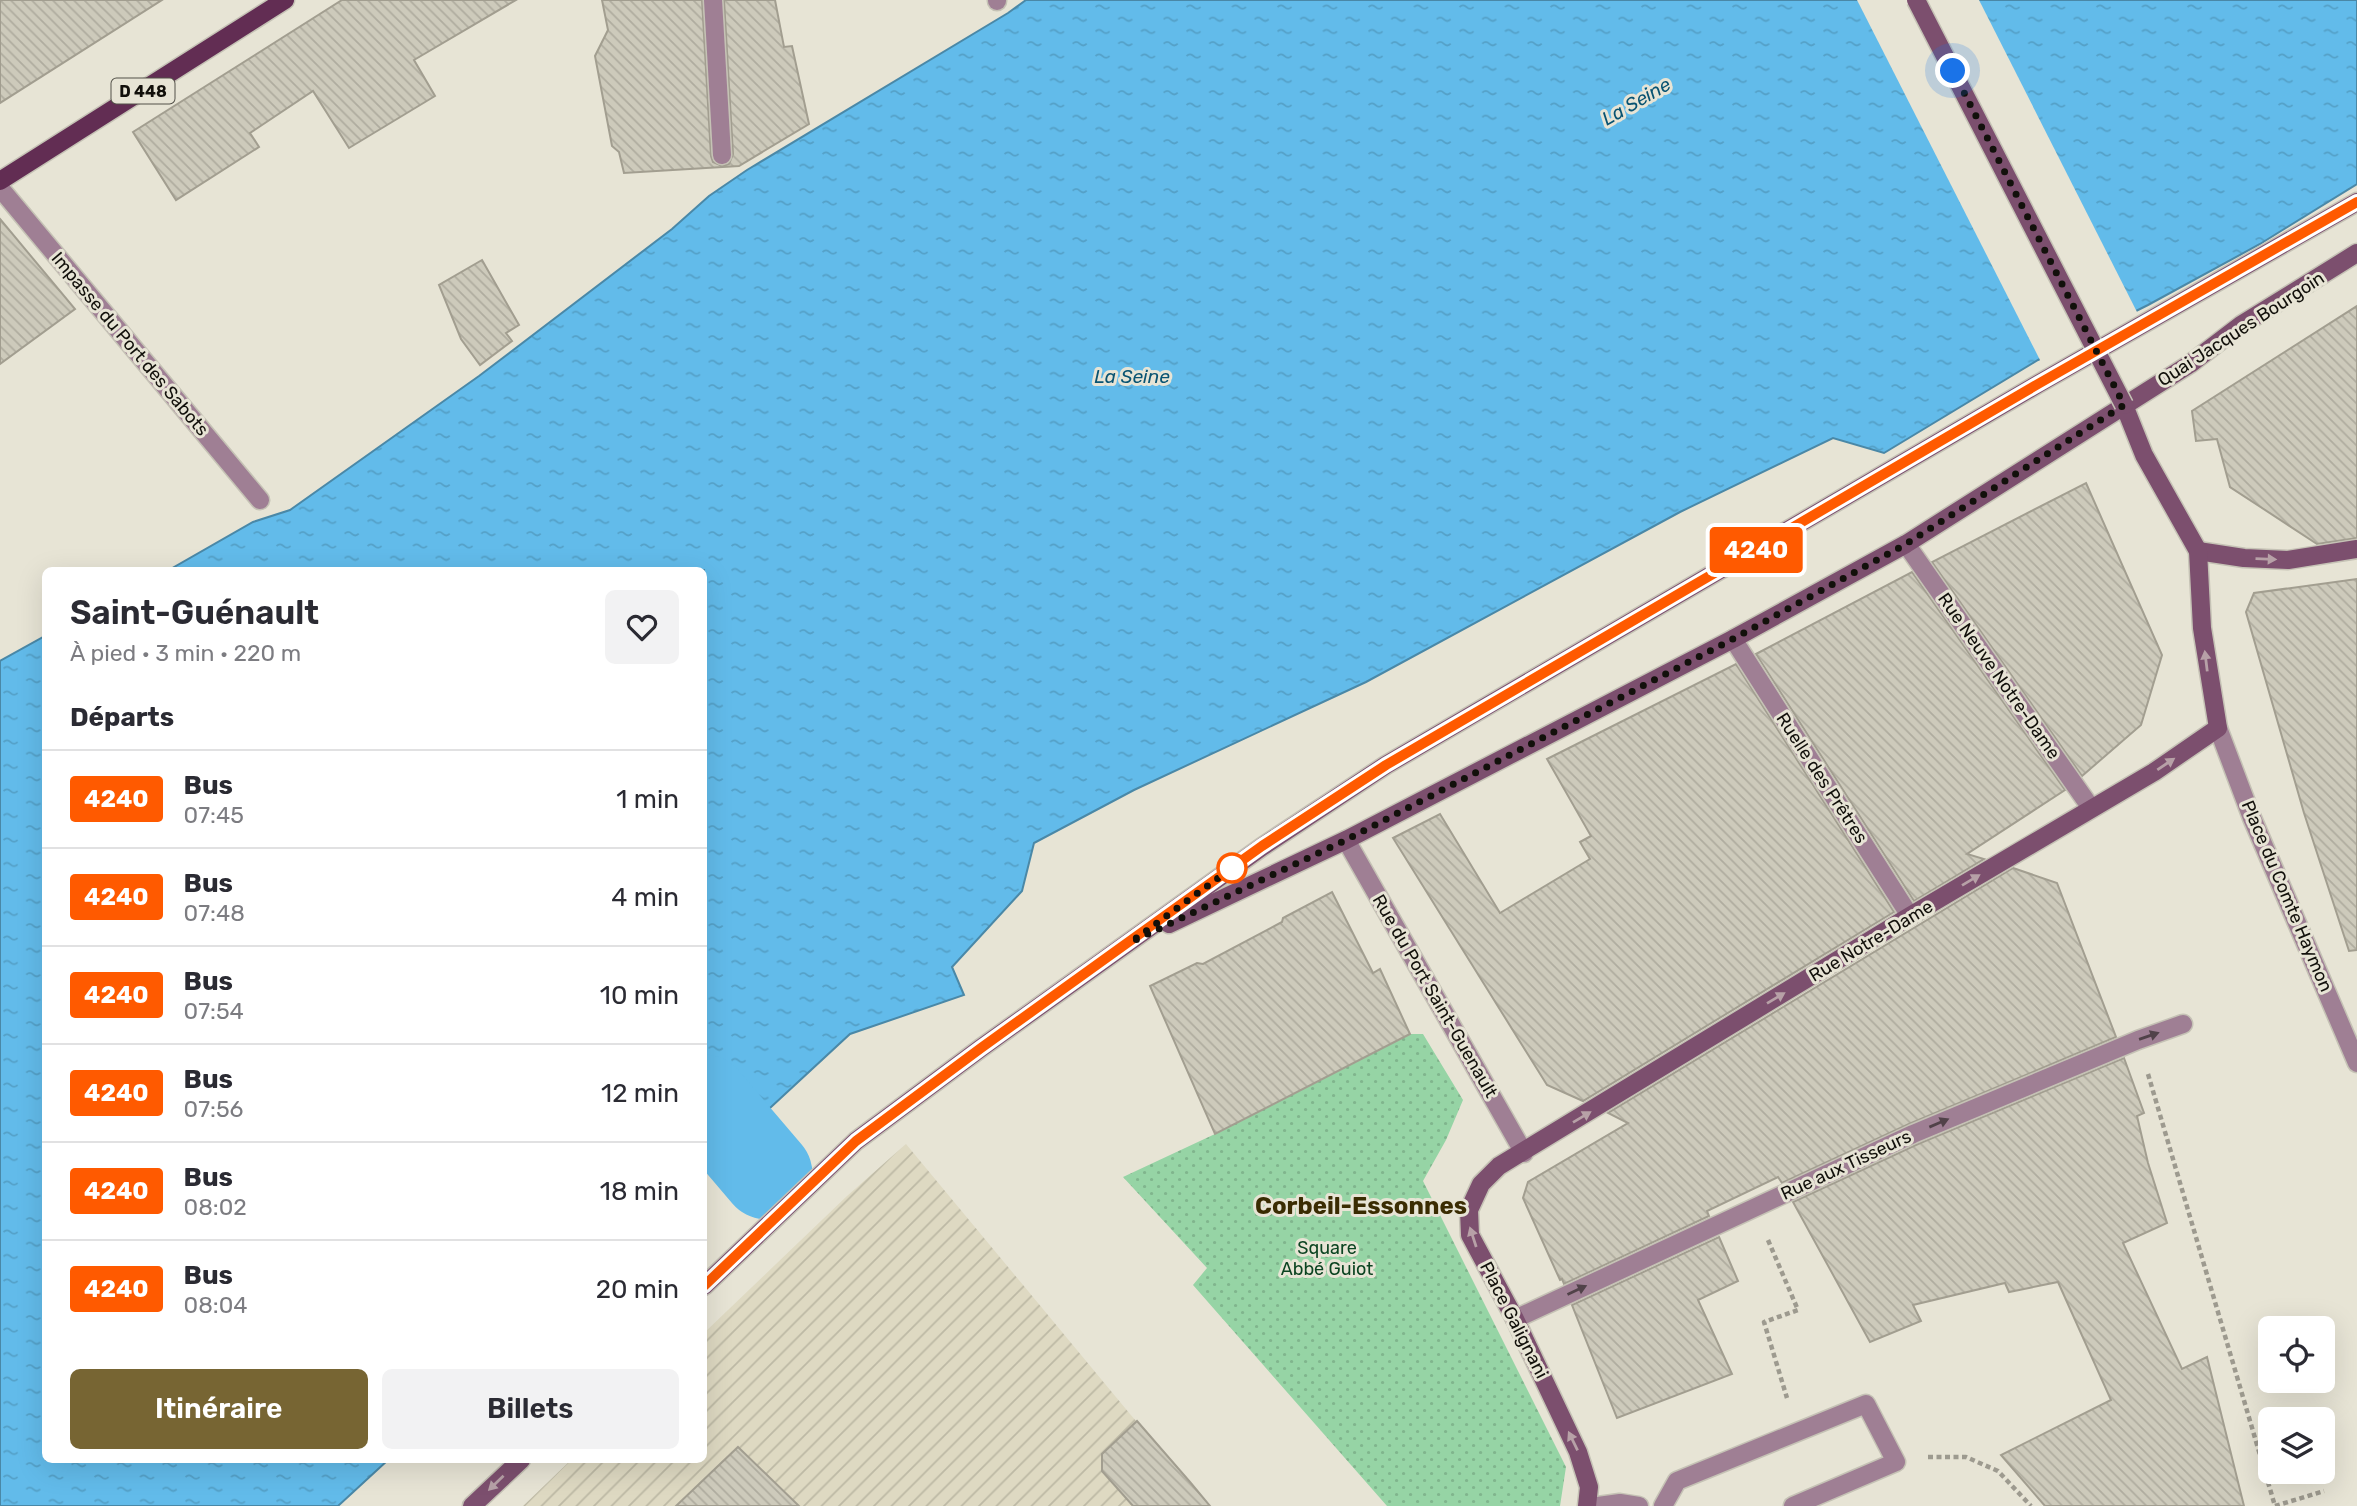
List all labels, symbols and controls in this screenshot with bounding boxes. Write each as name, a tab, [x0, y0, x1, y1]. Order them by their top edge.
your location	[1935, 53, 1970, 88]
water label: La Seine	[1598, 72, 1675, 130]
road number: D 448	[111, 78, 174, 104]
street label: Impasse du Port des Sabots	[47, 248, 213, 440]
street label: Quai Jacques Bourgoin	[2154, 267, 2328, 391]
water label: La Seine	[1094, 365, 1170, 388]
line badge: 4240	[1707, 527, 1805, 573]
text: 4240	[1724, 536, 1788, 564]
one-way arrow	[2255, 553, 2277, 565]
street label: Rue Neuve Notre-Dame	[1933, 589, 2065, 763]
button: heart	[605, 590, 679, 664]
text: Saint-Guénault	[70, 593, 319, 632]
text: À pied · 3 min · 220 m	[70, 639, 301, 667]
one-way arrow	[2200, 650, 2211, 672]
text: Départs	[70, 702, 174, 733]
street label: Ruelle des Prêtres	[1772, 708, 1872, 848]
one-way arrow	[2157, 757, 2175, 771]
text: Bus	[184, 770, 233, 801]
text: 1 min	[616, 784, 679, 815]
text: 4240	[84, 785, 149, 813]
street label: Place du Comte Haymon	[2237, 797, 2337, 995]
text: 07:45	[184, 801, 244, 829]
unlabelled marker	[1217, 853, 1247, 883]
text: Bus	[184, 868, 233, 899]
one-way arrow	[1961, 874, 1980, 886]
text: 4 min	[611, 882, 679, 913]
text: 4240	[84, 883, 149, 911]
street label: Rue du Port Saint-Guenault	[1368, 890, 1502, 1102]
street label: Rue Notre-Dame	[1805, 895, 1937, 987]
text: 07:48	[184, 899, 245, 927]
text: Bus	[184, 966, 233, 997]
text: 10 min	[600, 980, 679, 1011]
text: 4240	[84, 981, 149, 1009]
one-way arrow	[1767, 992, 1786, 1005]
text: 07:54	[184, 997, 244, 1025]
one-way arrow	[2139, 1030, 2160, 1041]
text: Bus	[184, 1064, 233, 1095]
text: 12 min	[601, 1078, 679, 1109]
text: 4240	[84, 1079, 149, 1107]
text: 07:56	[184, 1095, 243, 1123]
one-way arrow	[1572, 1111, 1592, 1124]
one-way arrow	[1929, 1117, 1950, 1128]
street label: Rue aux Tisseurs	[1777, 1125, 1915, 1205]
text: Bus	[184, 1162, 233, 1193]
text: 18 min	[600, 1176, 679, 1207]
text: 4240	[84, 1177, 149, 1205]
district label: Corbeil-Essonnes	[1255, 1192, 1467, 1220]
text: 08:02	[184, 1193, 247, 1221]
one-way arrow	[1468, 1226, 1478, 1247]
park label: Square Abbé Guiot	[1281, 1237, 1373, 1280]
street label: Place Galignani	[1475, 1258, 1553, 1382]
text: Bus	[184, 1260, 233, 1291]
text: 20 min	[596, 1274, 679, 1305]
text: 4240	[84, 1275, 149, 1303]
one-way arrow	[1566, 1284, 1587, 1295]
text: 08:04	[184, 1291, 248, 1319]
map controls	[2258, 1316, 2335, 1484]
button: locate	[2258, 1316, 2335, 1393]
button: Itinéraire	[70, 1369, 368, 1449]
button: Billets	[382, 1369, 679, 1449]
button: layers	[2258, 1407, 2335, 1484]
one-way arrow	[1567, 1431, 1579, 1451]
one-way arrow	[488, 1474, 505, 1491]

